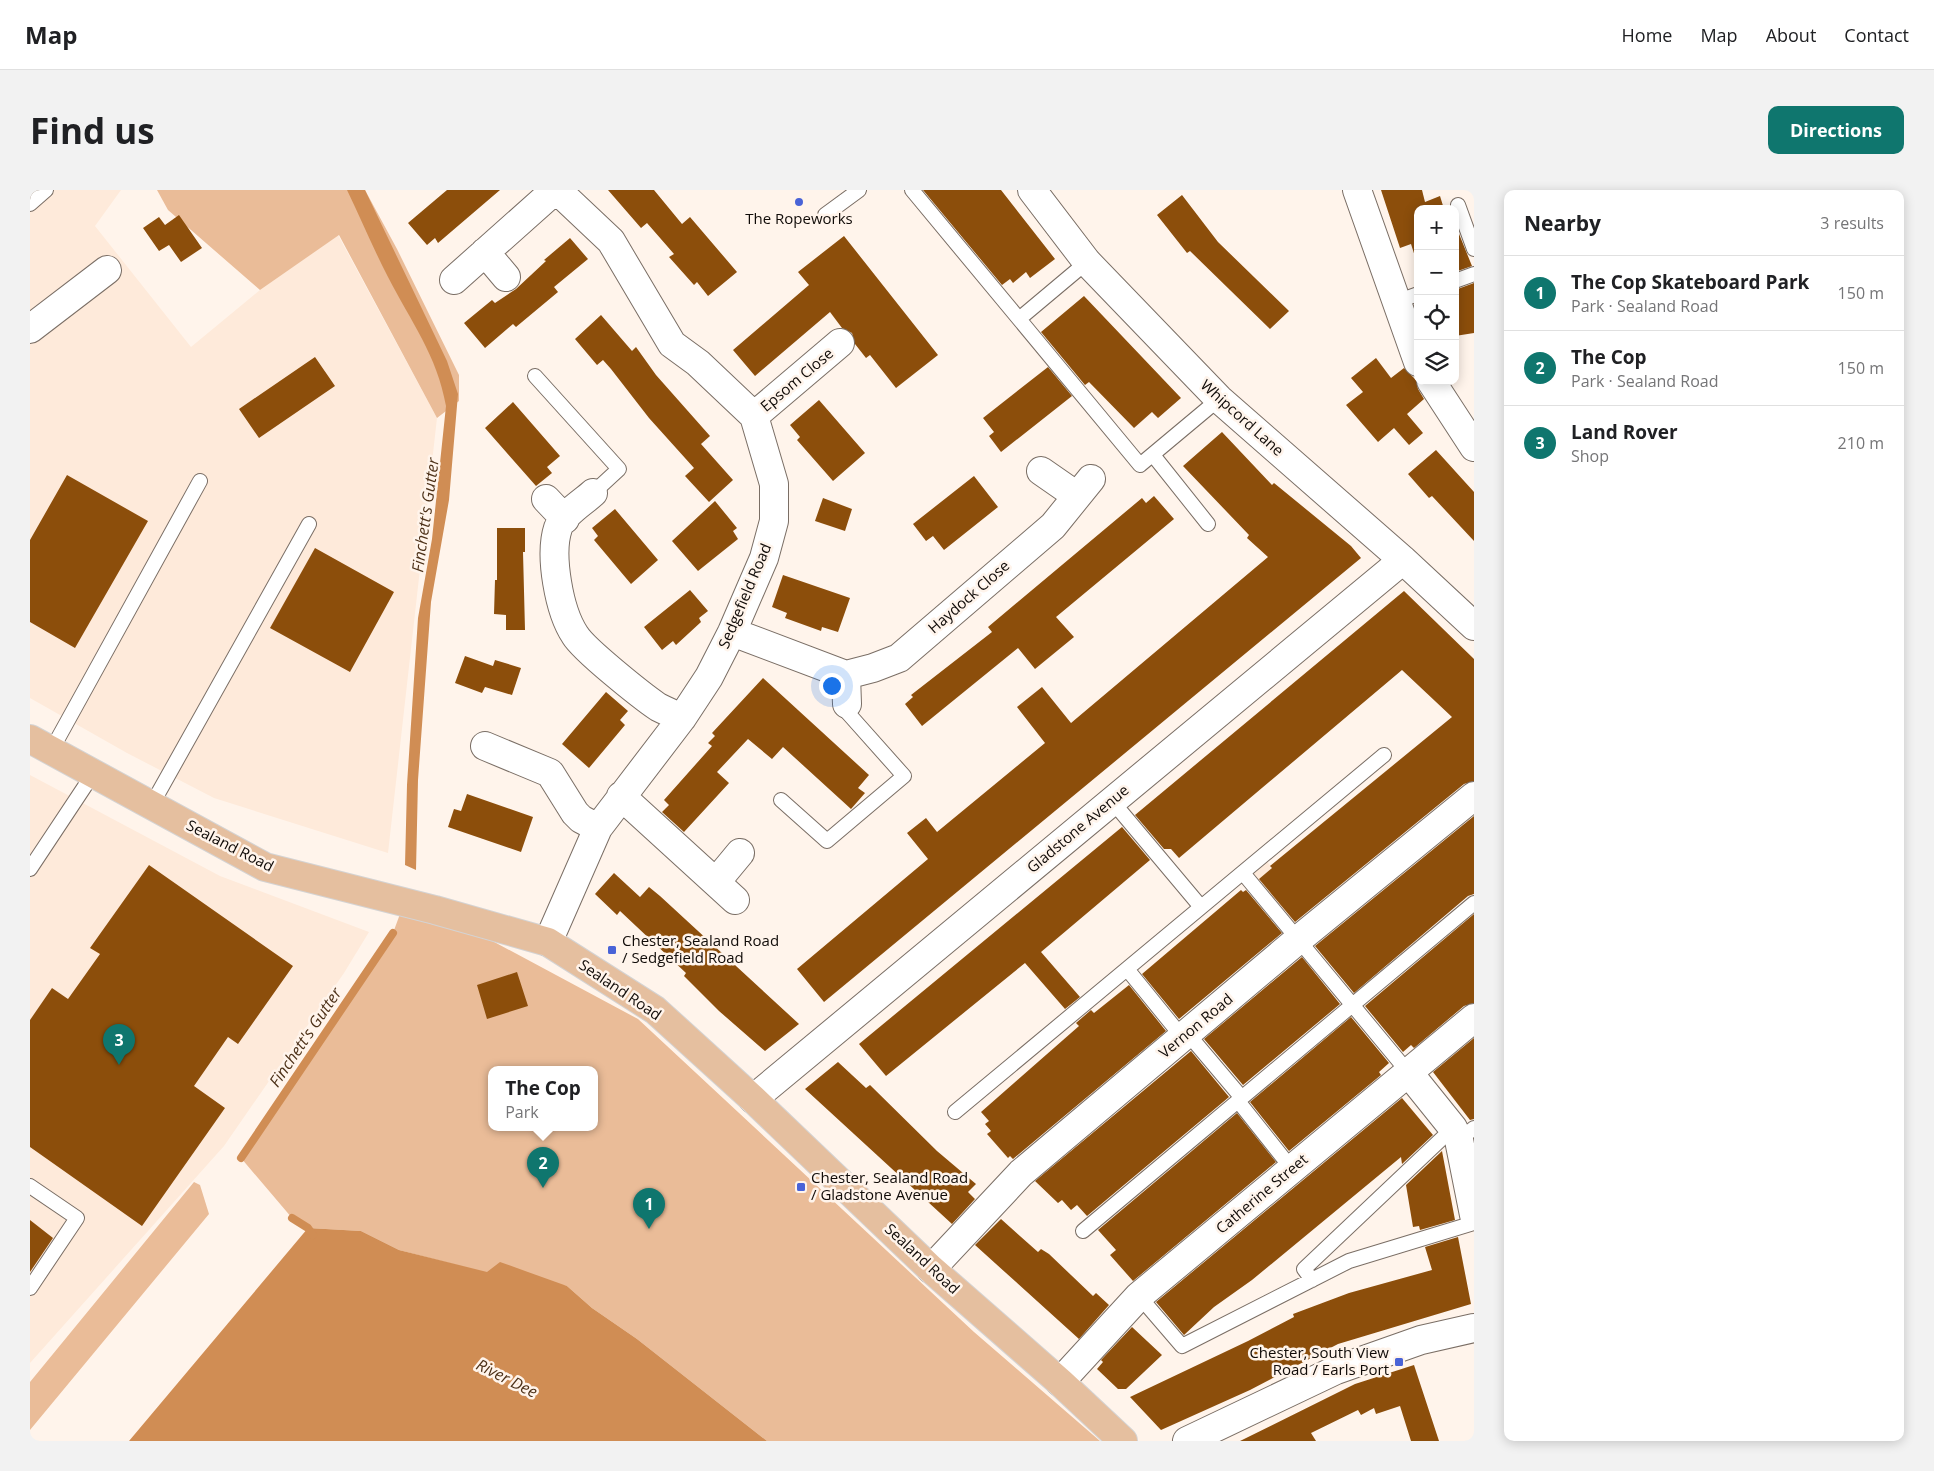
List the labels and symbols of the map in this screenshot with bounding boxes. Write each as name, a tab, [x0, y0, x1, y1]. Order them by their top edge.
marker: The Ropeworks	[793, 196, 805, 208]
place label: The Ropeworks	[745, 208, 853, 228]
street label: Epsom Close	[756, 343, 837, 416]
street label: Whipcord Lane	[1197, 375, 1288, 460]
water label: Finchett's Gutter	[406, 456, 444, 574]
street label: Sedgefield Road	[713, 540, 775, 651]
street label: Haydock Close	[923, 555, 1013, 637]
your location	[819, 673, 845, 699]
street label: Gladstone Avenue	[1022, 780, 1133, 877]
street label: Sealand Road	[184, 815, 277, 876]
place label: Chester, Sealand Road / Sedgefield Road	[622, 930, 779, 967]
marker: Chester, Sealand Road / Sedgefield Road	[606, 944, 618, 956]
street label: Sealand Road	[576, 954, 666, 1024]
water label: Finchett's Gutter	[264, 982, 347, 1091]
street label: Vernon Road	[1154, 988, 1236, 1062]
pin: 3	[103, 1024, 135, 1065]
pin: 2	[527, 1147, 559, 1188]
street label: Catherine Street	[1211, 1149, 1311, 1238]
place label: Chester, Sealand Road / Gladstone Avenue	[811, 1167, 968, 1204]
marker: Chester, Sealand Road / Gladstone Avenue	[795, 1181, 807, 1193]
pin: 1	[633, 1188, 665, 1229]
street label: Sealand Road	[881, 1219, 964, 1298]
place label: Chester, South View Road / Earls Port	[1249, 1342, 1389, 1379]
water label: River Dee	[473, 1353, 541, 1403]
marker: Chester, South View Road / Earls Port	[1393, 1356, 1405, 1368]

